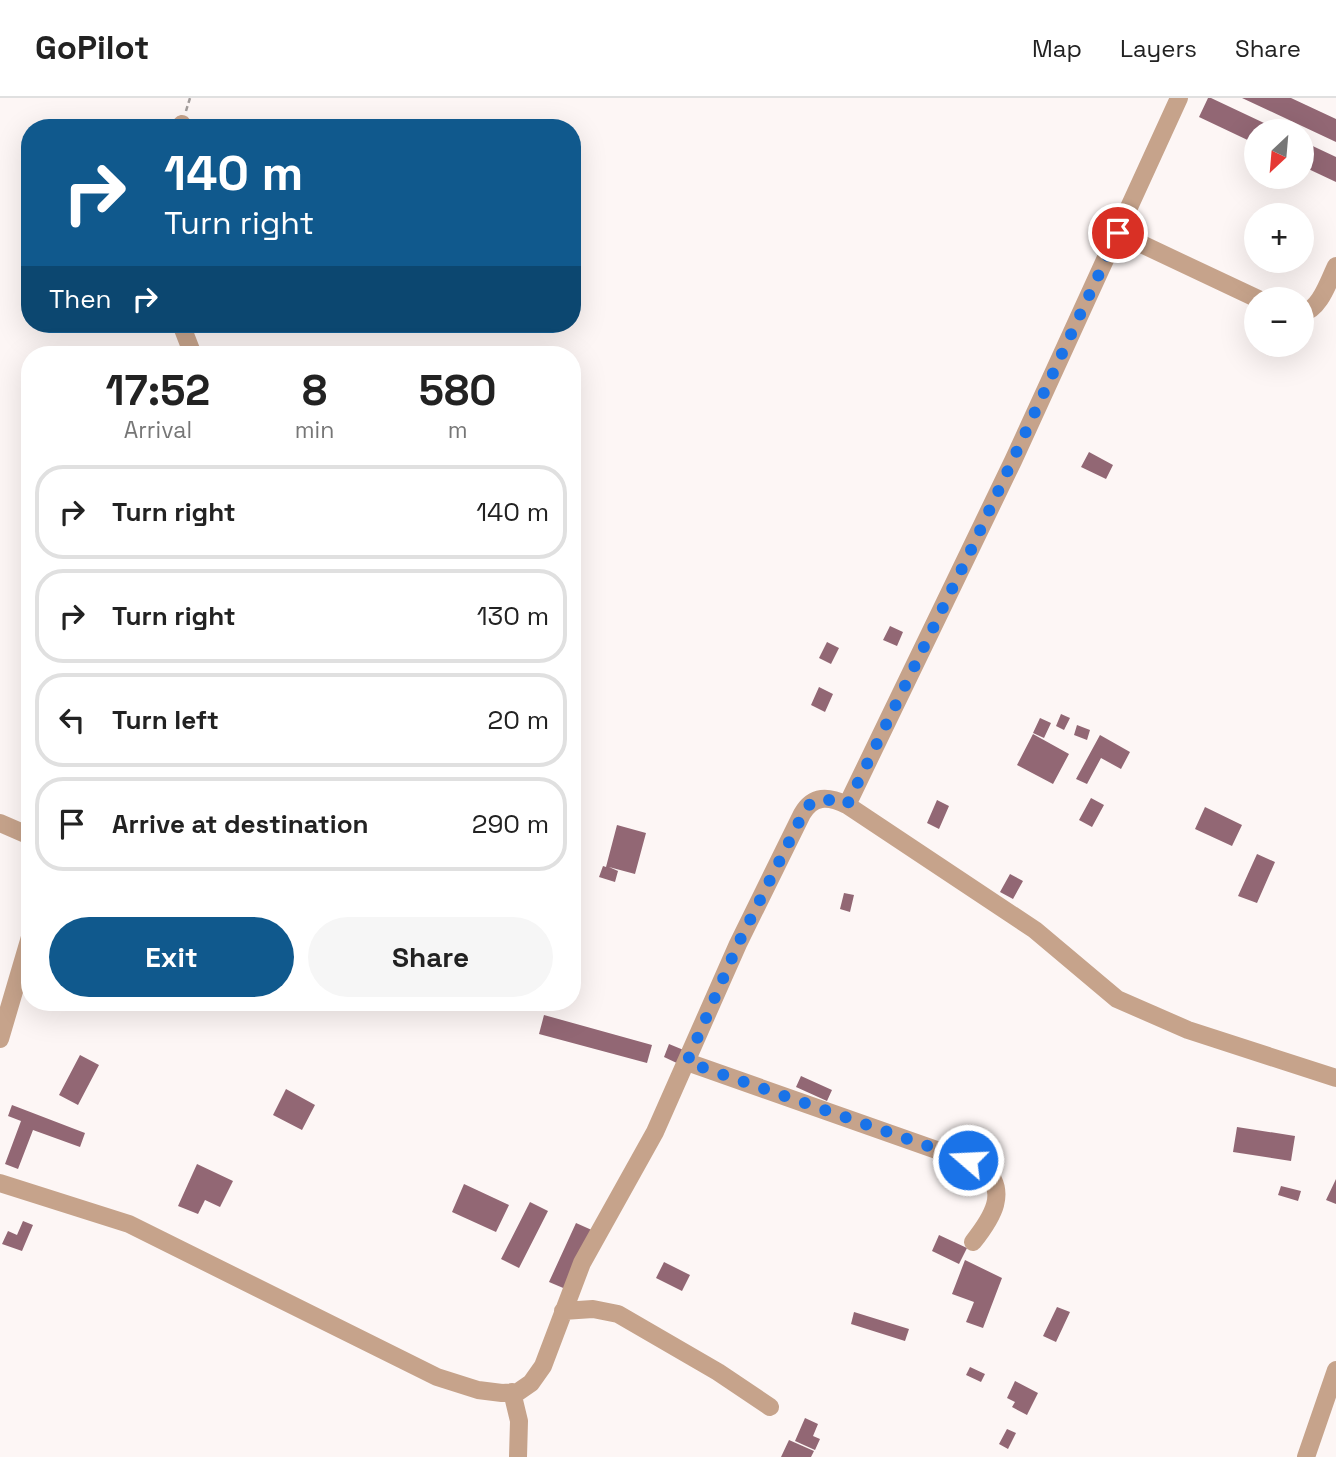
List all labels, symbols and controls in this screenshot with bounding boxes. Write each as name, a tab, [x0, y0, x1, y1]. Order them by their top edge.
text: GoPilot	[35, 27, 149, 69]
text: Map	[1032, 33, 1082, 64]
text: Layers	[1120, 33, 1197, 64]
text: Share	[1235, 33, 1301, 64]
north arrow	[1244, 119, 1314, 189]
map controls	[1244, 119, 1314, 357]
text: 140 m	[164, 142, 303, 204]
icon: right	[49, 147, 140, 238]
text: Turn right	[164, 203, 314, 243]
pin	[1088, 203, 1148, 263]
button: +	[1244, 203, 1314, 273]
icon: arrive	[1099, 214, 1137, 252]
icon: right	[126, 280, 164, 318]
text: Then	[49, 282, 112, 316]
button: −	[1244, 287, 1314, 357]
text: 17:52	[106, 364, 210, 417]
text: 8	[302, 364, 327, 417]
text: 580	[419, 364, 496, 417]
text: Arrival	[124, 415, 192, 445]
text: min	[295, 415, 334, 445]
text: m	[448, 415, 468, 445]
icon: right	[53, 493, 91, 531]
text: Turn right	[112, 495, 236, 529]
text: 140 m	[476, 495, 549, 529]
icon: right	[53, 597, 91, 635]
text: Turn right	[112, 599, 236, 633]
text: 130 m	[477, 599, 549, 633]
icon: left	[53, 701, 91, 739]
text: Turn left	[112, 703, 219, 737]
text: 20 m	[488, 703, 549, 737]
icon: arrive	[53, 805, 91, 843]
text: Arrive at destination	[112, 807, 369, 841]
text: 290 m	[472, 807, 549, 841]
button: Exit	[49, 917, 294, 997]
button: Share	[308, 917, 553, 997]
position arrow	[931, 1123, 1005, 1197]

